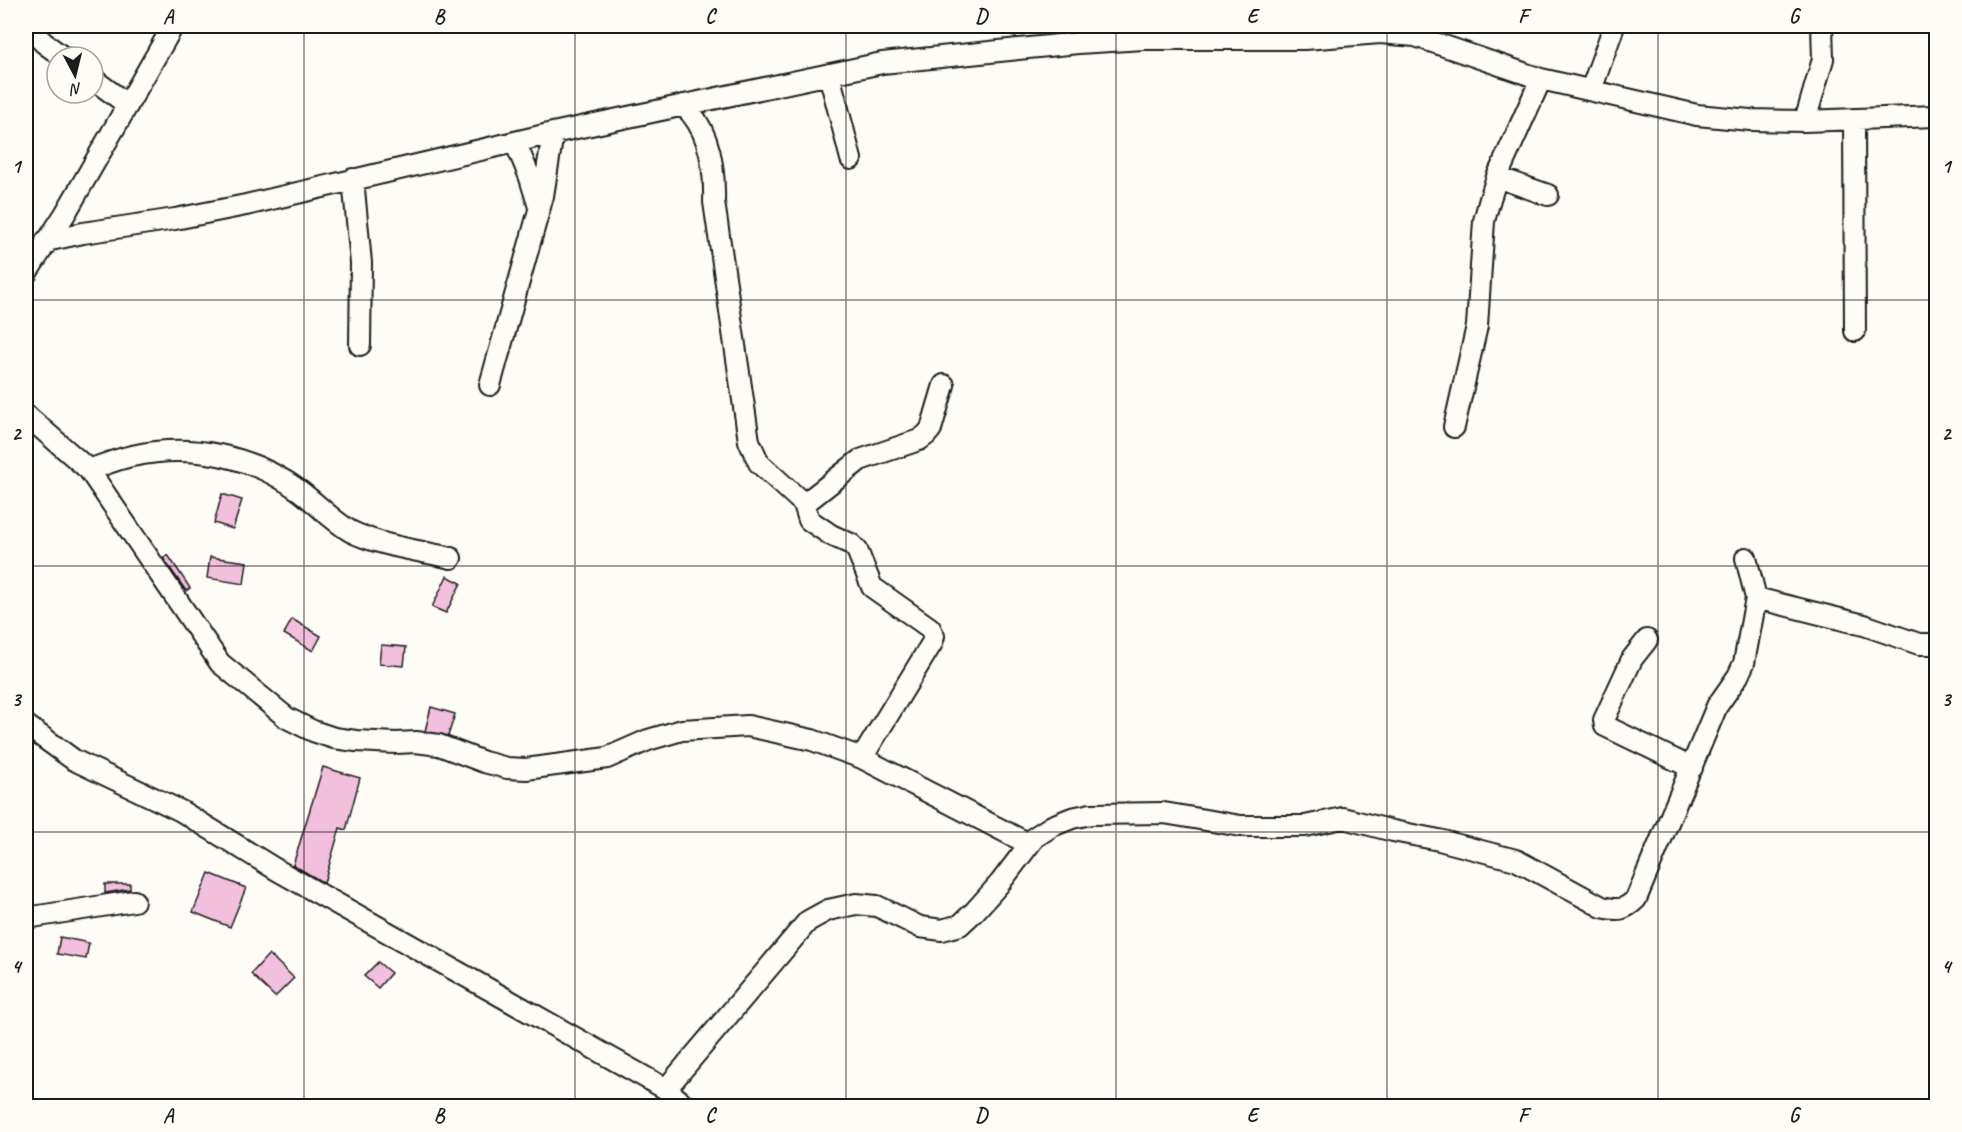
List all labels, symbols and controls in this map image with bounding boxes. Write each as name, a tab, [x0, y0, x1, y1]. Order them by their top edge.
text: A	[163, 4, 175, 29]
text: B	[434, 4, 446, 29]
text: C	[705, 4, 717, 29]
text: D	[975, 4, 989, 29]
text: E	[1247, 4, 1261, 29]
text: F	[1518, 4, 1532, 29]
text: G	[1789, 4, 1802, 29]
north arrow	[45, 45, 105, 105]
text: N	[68, 78, 83, 100]
text: 1	[12, 154, 23, 179]
text: 1	[1942, 154, 1953, 179]
text: 2	[12, 421, 23, 446]
text: 2	[1942, 421, 1953, 446]
text: 3	[12, 687, 23, 712]
text: 3	[1942, 687, 1953, 712]
text: 4	[12, 954, 24, 979]
text: 4	[1942, 954, 1954, 979]
text: A	[163, 1103, 175, 1128]
text: B	[434, 1103, 446, 1128]
text: C	[705, 1103, 717, 1128]
text: D	[975, 1103, 989, 1128]
text: E	[1247, 1103, 1261, 1128]
text: F	[1518, 1103, 1532, 1128]
text: G	[1789, 1103, 1802, 1128]

